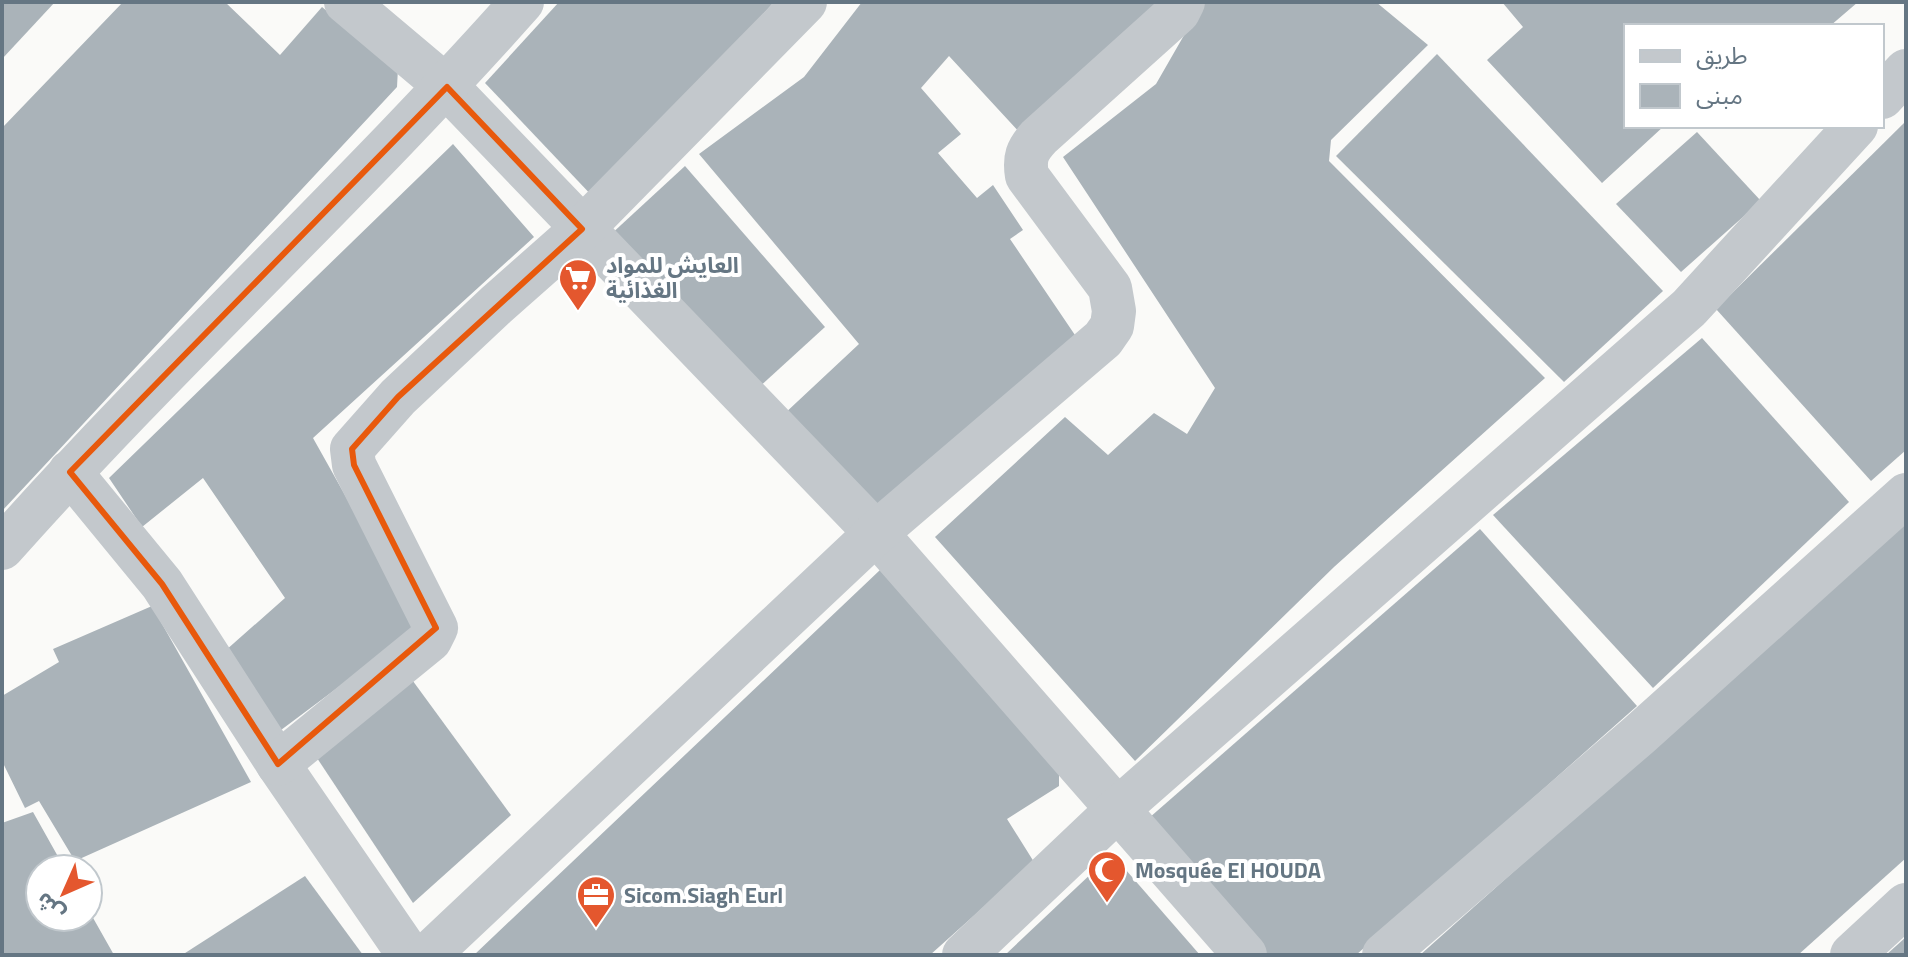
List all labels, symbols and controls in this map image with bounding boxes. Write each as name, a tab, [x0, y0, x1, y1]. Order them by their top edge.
legend	[1624, 24, 1884, 128]
text: طريق	[1696, 37, 1748, 73]
text: مبنى	[1696, 77, 1743, 113]
place label: العايش للمواد الغذائية	[606, 248, 739, 307]
supermarket icon: العايش للمواد الغذائية	[557, 257, 599, 312]
mosque icon: Mosquée El HOUDA	[1086, 849, 1128, 904]
north arrow	[24, 853, 104, 933]
place label: Mosquée El HOUDA	[1135, 853, 1321, 887]
office icon: Sicom.Siagh Eurl	[575, 874, 617, 929]
place label: Sicom.Siagh Eurl	[624, 878, 783, 912]
text: ش	[27, 884, 73, 930]

